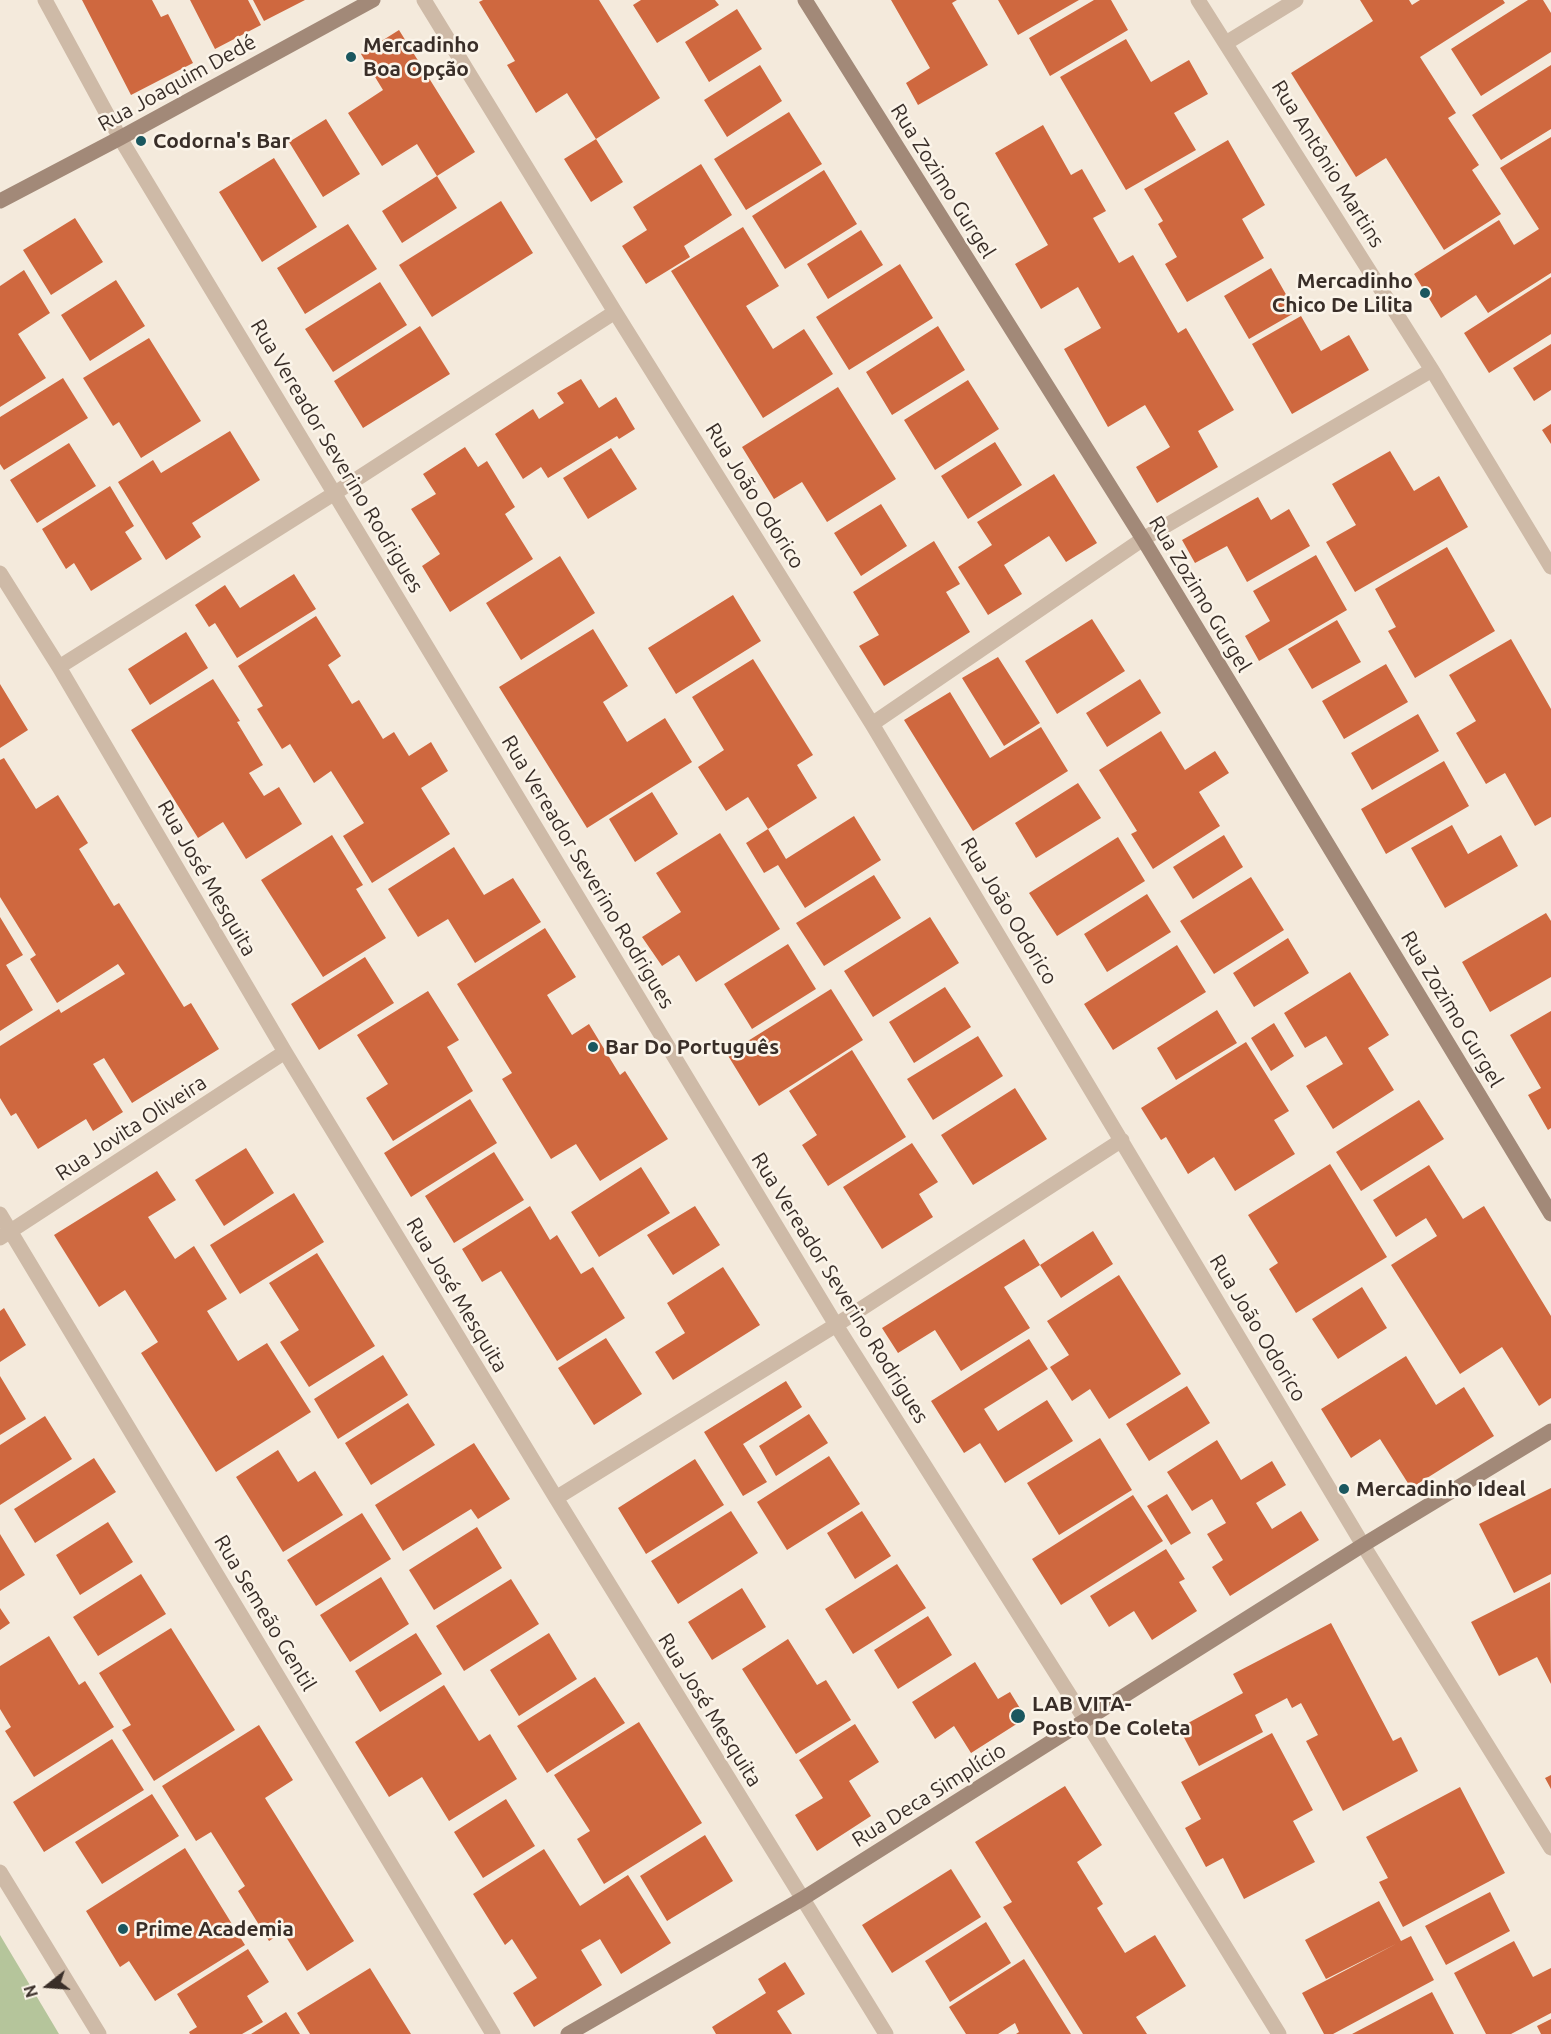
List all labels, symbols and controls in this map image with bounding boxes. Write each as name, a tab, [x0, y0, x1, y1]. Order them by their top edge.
street label: Rua Joaquim Dedé	[94, 29, 260, 137]
place label: Mercadinho Boa Opção	[363, 32, 479, 82]
marker: Mercadinho Boa Opção	[344, 50, 358, 64]
street label: Rua Antônio Martins	[1266, 76, 1390, 252]
street label: Rua Zozimo Gurgel	[885, 99, 1001, 263]
place label: Codorna's Bar	[153, 128, 290, 154]
marker: Codorna's Bar	[134, 134, 148, 148]
place label: Mercadinho Chico De Lilita	[1272, 268, 1413, 318]
marker: Mercadinho Chico De Lilita	[1418, 286, 1432, 300]
street label: Rua Vereador Severino Rodrigues	[245, 315, 429, 597]
street label: Rua João Odorico	[700, 418, 810, 574]
street label: Rua Zozimo Gurgel	[1143, 511, 1257, 677]
street label: Rua Vereador Severino Rodrigues	[496, 731, 680, 1013]
street label: Rua José Mesquita	[152, 795, 262, 961]
street label: Rua João Odorico	[955, 833, 1063, 989]
street label: Rua Zozimo Gurgel	[1395, 926, 1509, 1092]
place label: Bar Do Português	[605, 1034, 779, 1060]
marker: Bar Do Português	[586, 1040, 600, 1054]
street label: Rua Jovita Oliveira	[51, 1070, 211, 1186]
street label: Rua Vereador Severino Rodrigues	[746, 1148, 934, 1428]
street label: Rua José Mesquita	[401, 1213, 513, 1377]
street label: Rua João Odorico	[1204, 1250, 1312, 1406]
place label: Mercadinho Ideal	[1356, 1476, 1526, 1502]
marker: Mercadinho Ideal	[1337, 1482, 1351, 1496]
street label: Rua Semeão Gentil	[209, 1531, 321, 1695]
street label: Rua José Mesquita	[653, 1629, 767, 1791]
place label: LAB VITA- Posto De Coleta	[1032, 1691, 1191, 1741]
marker: LAB VITA- Posto De Coleta	[1009, 1707, 1027, 1725]
street label: Rua Deca Simplício	[847, 1738, 1011, 1852]
place label: Prime Academia	[135, 1916, 294, 1942]
marker: Prime Academia	[116, 1922, 130, 1936]
north arrow	[18, 1956, 78, 2016]
text: N	[20, 1983, 41, 2000]

